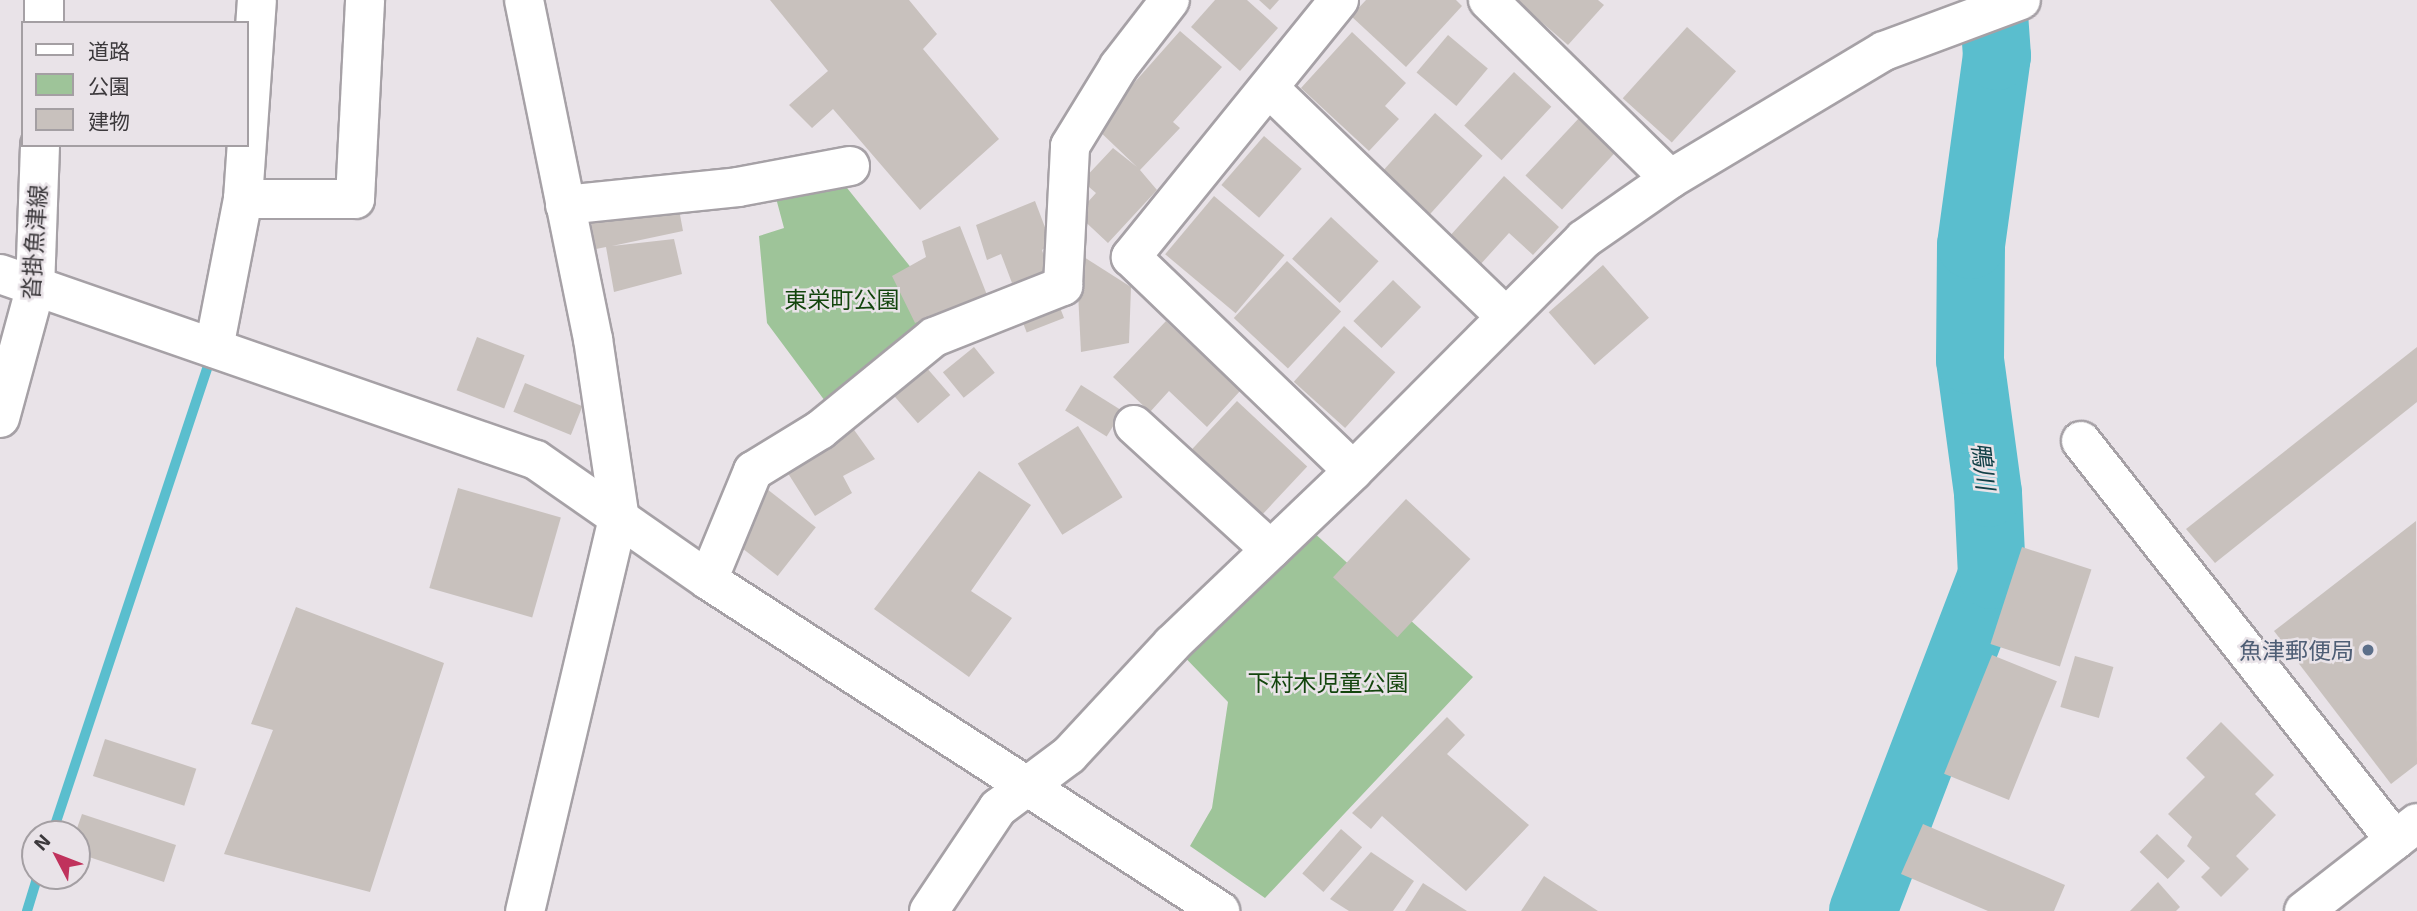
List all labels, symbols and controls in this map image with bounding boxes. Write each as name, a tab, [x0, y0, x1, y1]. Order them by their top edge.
legend	[21, 21, 248, 147]
text: 道路	[88, 38, 130, 63]
text: 公園	[88, 73, 130, 98]
text: 建物	[88, 108, 130, 133]
street label: 沓掛魚津線	[16, 184, 52, 300]
park label: 東栄町公園	[785, 285, 899, 313]
water label: 鴨川	[1967, 440, 2001, 492]
place label: 魚津郵便局	[2239, 636, 2354, 664]
marker: 魚津郵便局	[2360, 642, 2376, 658]
park label: 下村木児童公園	[1248, 668, 1408, 696]
north arrow	[21, 820, 91, 890]
text: N	[28, 829, 55, 855]

